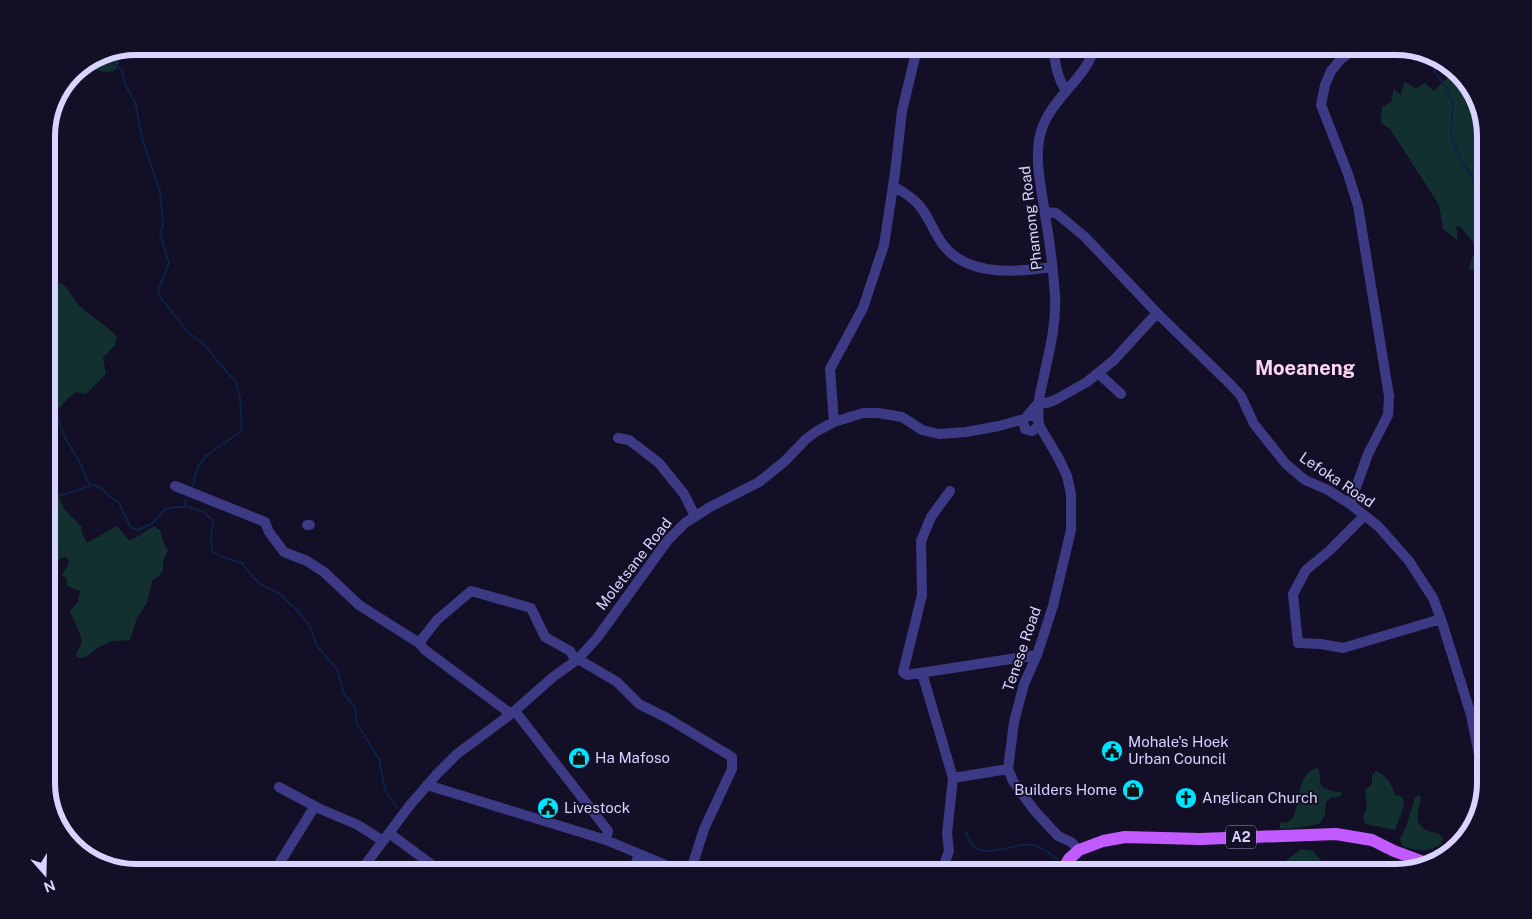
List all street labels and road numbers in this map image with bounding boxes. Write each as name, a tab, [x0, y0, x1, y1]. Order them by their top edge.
street label: Phamong Road	[1016, 165, 1045, 271]
street label: Lefoka Road	[1297, 448, 1378, 511]
street label: Moletsane Road	[592, 514, 675, 613]
street label: Tenese Road	[999, 604, 1044, 694]
road number: A2	[1226, 826, 1256, 849]

